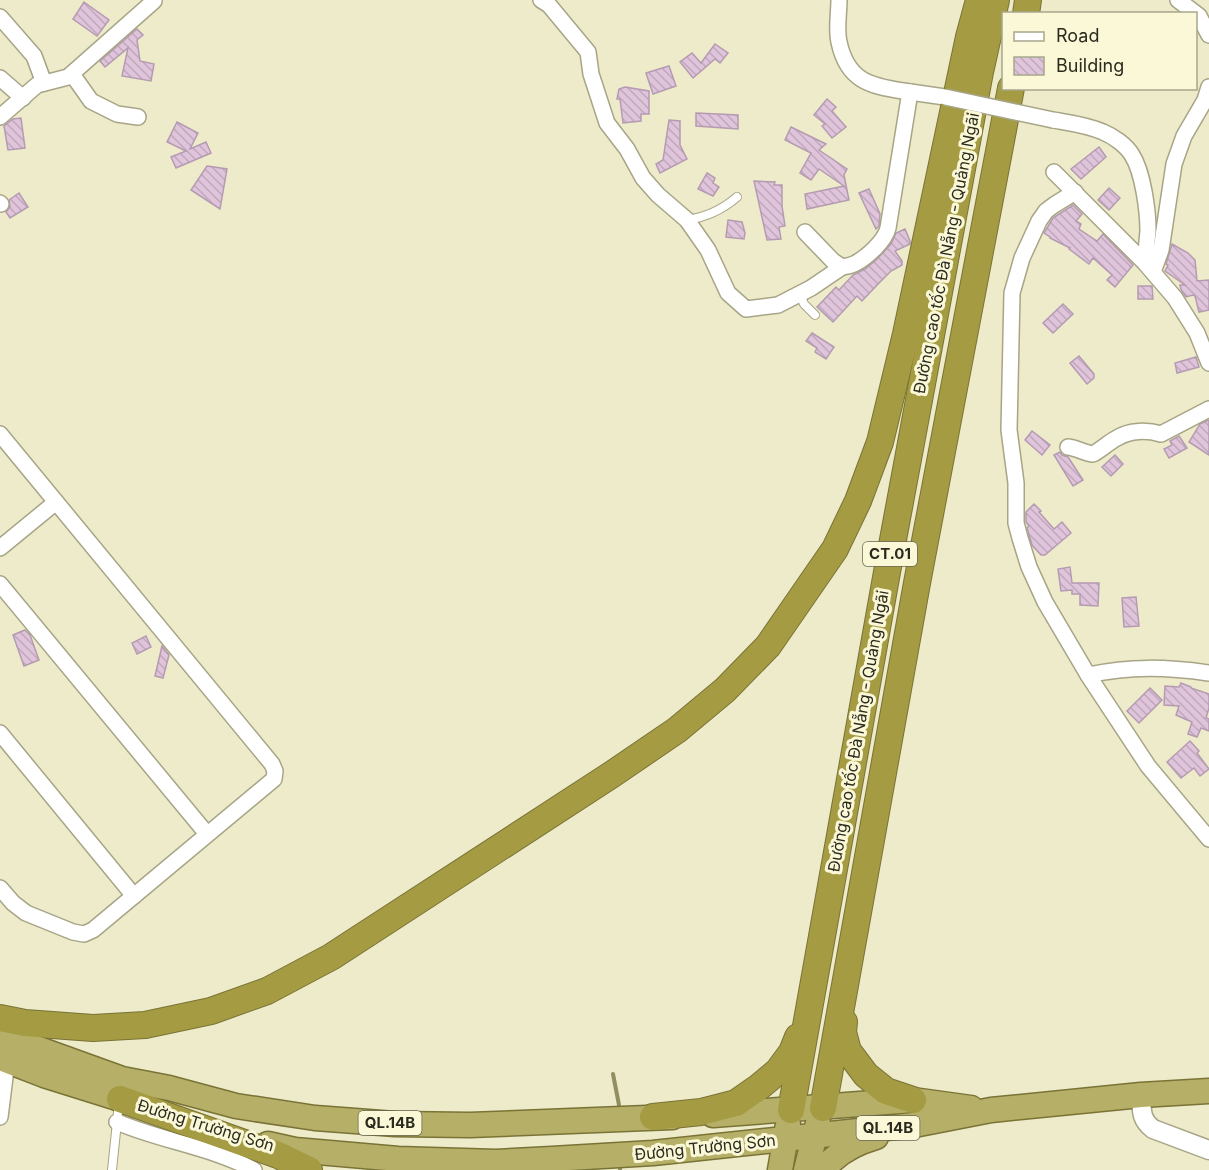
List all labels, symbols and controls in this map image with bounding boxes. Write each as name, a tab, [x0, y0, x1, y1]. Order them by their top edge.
legend	[1002, 12, 1197, 90]
text: Road	[1056, 25, 1099, 46]
text: Building	[1056, 55, 1124, 76]
street label: Đường cao tốc Đà Nẵng - Quảng Ngãi	[909, 111, 983, 395]
road number: CT.01	[863, 542, 917, 566]
street label: Đường cao tốc Đà Nẵng - Quảng Ngãi	[823, 589, 893, 873]
street label: Đường Trường Sơn	[135, 1095, 277, 1155]
road number: QL.14B	[358, 1111, 422, 1135]
road number: QL.14B	[856, 1116, 920, 1140]
street label: Đường Trường Sơn	[634, 1130, 776, 1164]

